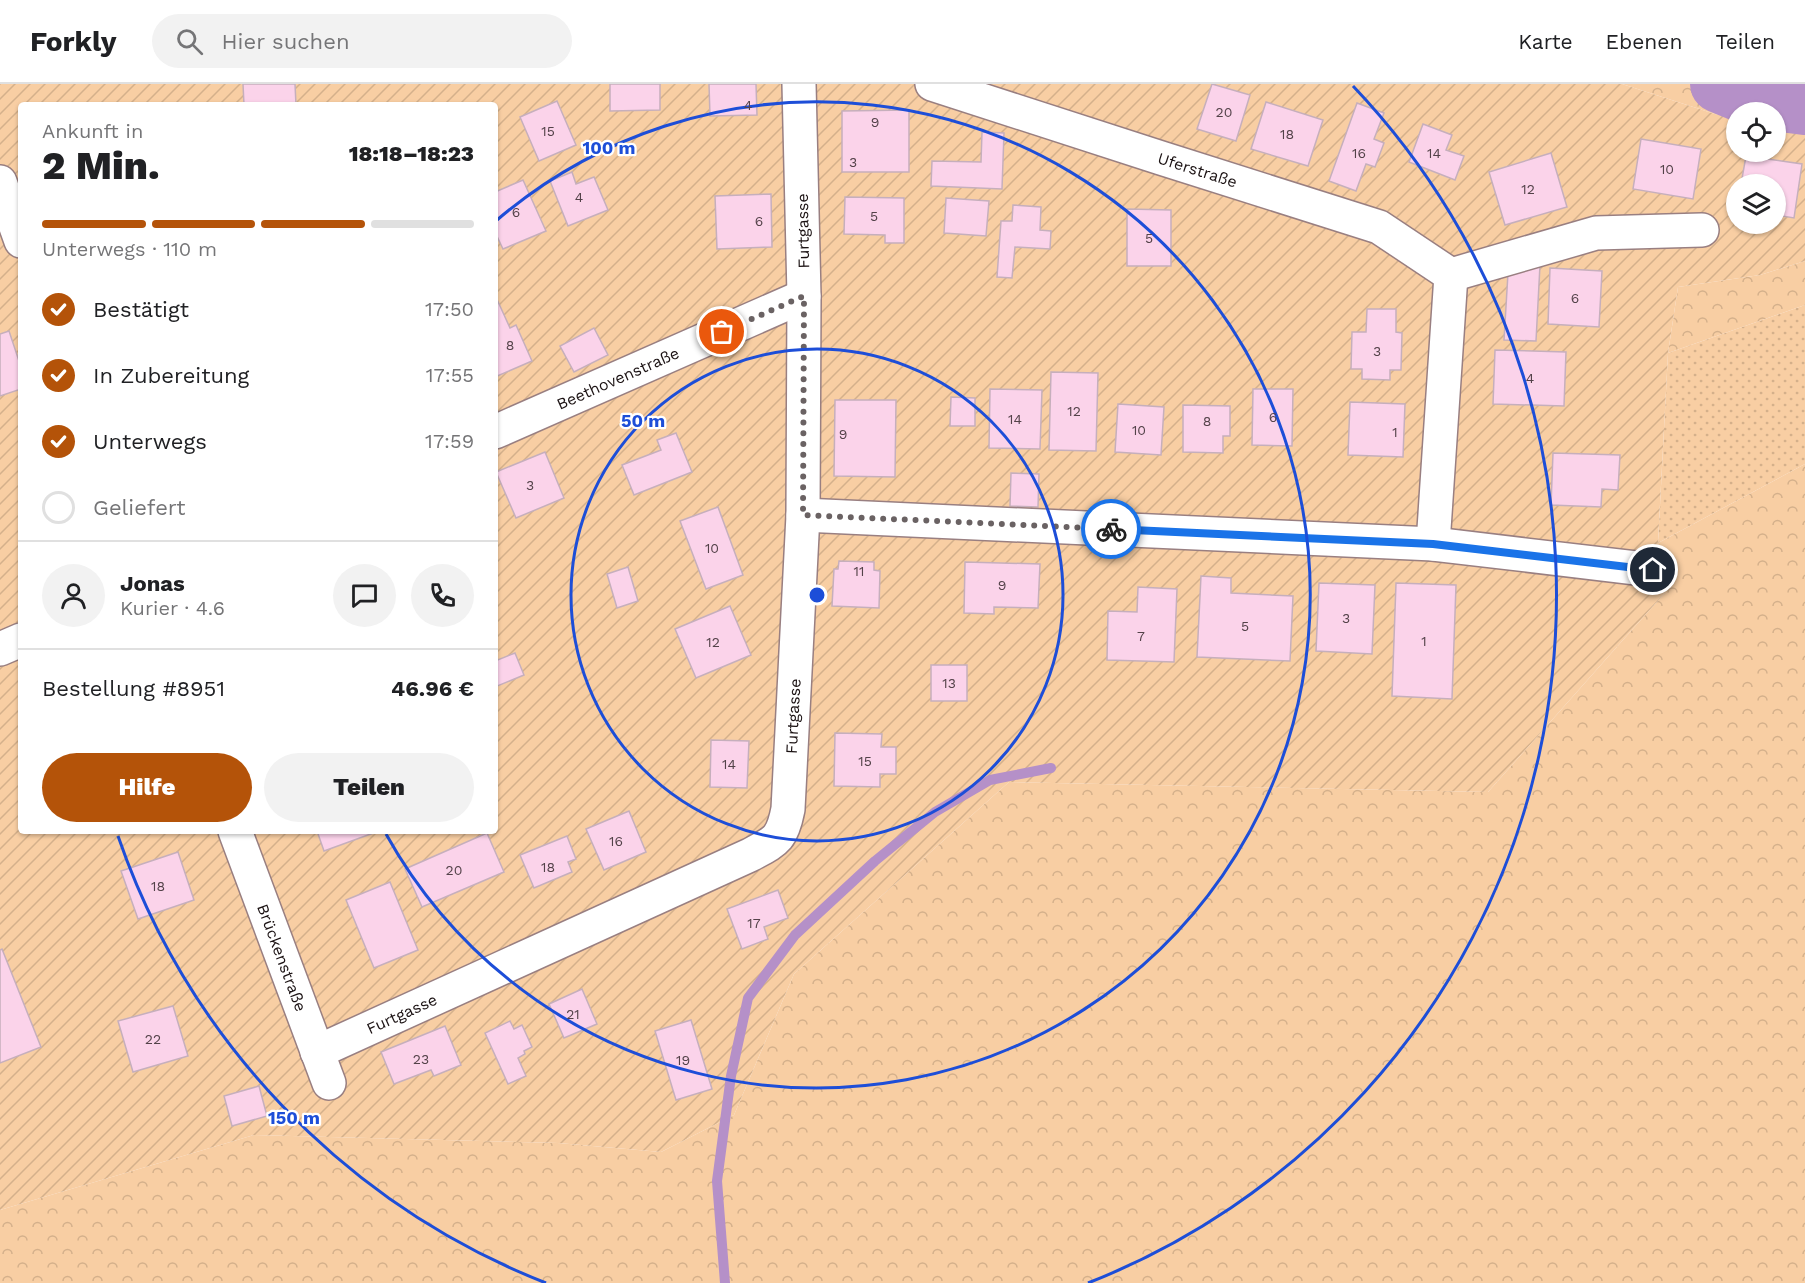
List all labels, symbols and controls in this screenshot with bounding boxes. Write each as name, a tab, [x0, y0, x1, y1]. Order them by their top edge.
search box	[152, 14, 572, 68]
text: Forkly	[30, 25, 116, 58]
icon: search	[173, 25, 206, 58]
text: Hier suchen	[221, 29, 350, 54]
text: Karte	[1518, 29, 1573, 54]
text: Ebenen	[1606, 29, 1682, 54]
text: Teilen	[1715, 29, 1775, 54]
house number: 4	[744, 97, 752, 113]
map controls	[1726, 102, 1786, 234]
button: locate	[1726, 102, 1786, 162]
house number: 20	[1216, 104, 1232, 120]
house number: 9	[871, 114, 879, 130]
text: Ankunft in	[42, 119, 143, 143]
house number: 15	[541, 123, 555, 139]
house number: 18	[1280, 126, 1294, 142]
text: 100 m	[582, 137, 636, 158]
text: 18:18–18:23	[349, 141, 474, 166]
text: 2 Min.	[42, 143, 160, 188]
house number: 16	[1352, 145, 1366, 161]
house number: 14	[1427, 145, 1441, 161]
street label: Uferstraße	[1155, 148, 1240, 191]
house number: 3	[849, 154, 857, 170]
house number: 10	[1660, 161, 1674, 177]
button: layers	[1726, 174, 1786, 234]
house number: 12	[1521, 181, 1535, 197]
house number: 4	[575, 189, 583, 205]
street label: Furtgasse	[793, 193, 813, 269]
house number: 6	[512, 204, 520, 220]
house number: 5	[870, 208, 878, 224]
house number: 6	[755, 213, 763, 229]
house number: 5	[1145, 230, 1153, 246]
text: Unterwegs · 110 m	[42, 237, 217, 261]
house number: 6	[1571, 290, 1579, 306]
icon: check	[42, 293, 75, 326]
text: Bestätigt	[93, 297, 189, 322]
text: 17:50	[425, 297, 474, 321]
pin	[696, 306, 747, 357]
icon: bag	[705, 315, 738, 348]
house number: 8	[506, 337, 514, 353]
street label: Beethovenstraße	[553, 343, 682, 413]
house number: 3	[1373, 343, 1381, 359]
icon: check	[42, 359, 75, 392]
text: In Zubereitung	[93, 363, 249, 388]
text: 17:55	[426, 363, 474, 387]
house number: 4	[1526, 370, 1534, 386]
house number: 12	[1067, 403, 1081, 419]
house number: 6	[1269, 409, 1277, 425]
text: 50 m	[621, 410, 665, 431]
house number: 14	[1008, 411, 1022, 427]
house number: 8	[1203, 413, 1211, 429]
house number: 10	[1132, 422, 1146, 438]
house number: 1	[1392, 424, 1398, 440]
icon: check	[42, 425, 75, 458]
house number: 9	[839, 426, 847, 442]
text: Unterwegs	[93, 429, 207, 454]
text: 17:59	[425, 429, 474, 453]
house number: 3	[526, 477, 534, 493]
text: Geliefert	[93, 495, 185, 520]
courier	[1081, 499, 1141, 559]
icon: bike	[1095, 513, 1128, 546]
house number: 10	[705, 540, 719, 556]
pin	[1627, 544, 1678, 595]
icon: home	[1636, 553, 1669, 586]
house number: 11	[854, 563, 864, 579]
button: person	[42, 564, 105, 627]
button: chat	[333, 564, 396, 627]
button: phone	[411, 564, 474, 627]
text: Jonas	[120, 571, 185, 596]
house number: 9	[998, 577, 1006, 593]
centre of rings	[807, 585, 827, 605]
text: Kurier · 4.6	[120, 596, 225, 620]
house number: 3	[1342, 610, 1350, 626]
house number: 5	[1241, 618, 1249, 634]
house number: 7	[1137, 628, 1145, 644]
house number: 1	[1421, 633, 1427, 649]
house number: 12	[706, 634, 720, 650]
house number: 13	[942, 675, 956, 691]
text: Bestellung #8951	[42, 676, 225, 701]
text: 46.96 €	[391, 676, 474, 701]
street label: Furtgasse	[781, 678, 804, 754]
button: Hilfe	[42, 753, 252, 822]
button: Teilen	[264, 753, 474, 822]
house number: 15	[858, 753, 872, 769]
house number: 14	[722, 756, 736, 772]
house number: 16	[609, 833, 623, 849]
house number: 18	[541, 859, 555, 875]
house number: 20	[446, 862, 462, 878]
house number: 18	[151, 878, 165, 894]
street label: Brückenstraße	[253, 901, 311, 1014]
house number: 17	[747, 915, 761, 931]
street label: Furtgasse	[363, 989, 440, 1038]
house number: 21	[566, 1006, 580, 1022]
house number: 22	[145, 1031, 161, 1047]
house number: 23	[413, 1051, 429, 1067]
house number: 19	[676, 1052, 690, 1068]
text: 150 m	[268, 1107, 320, 1128]

